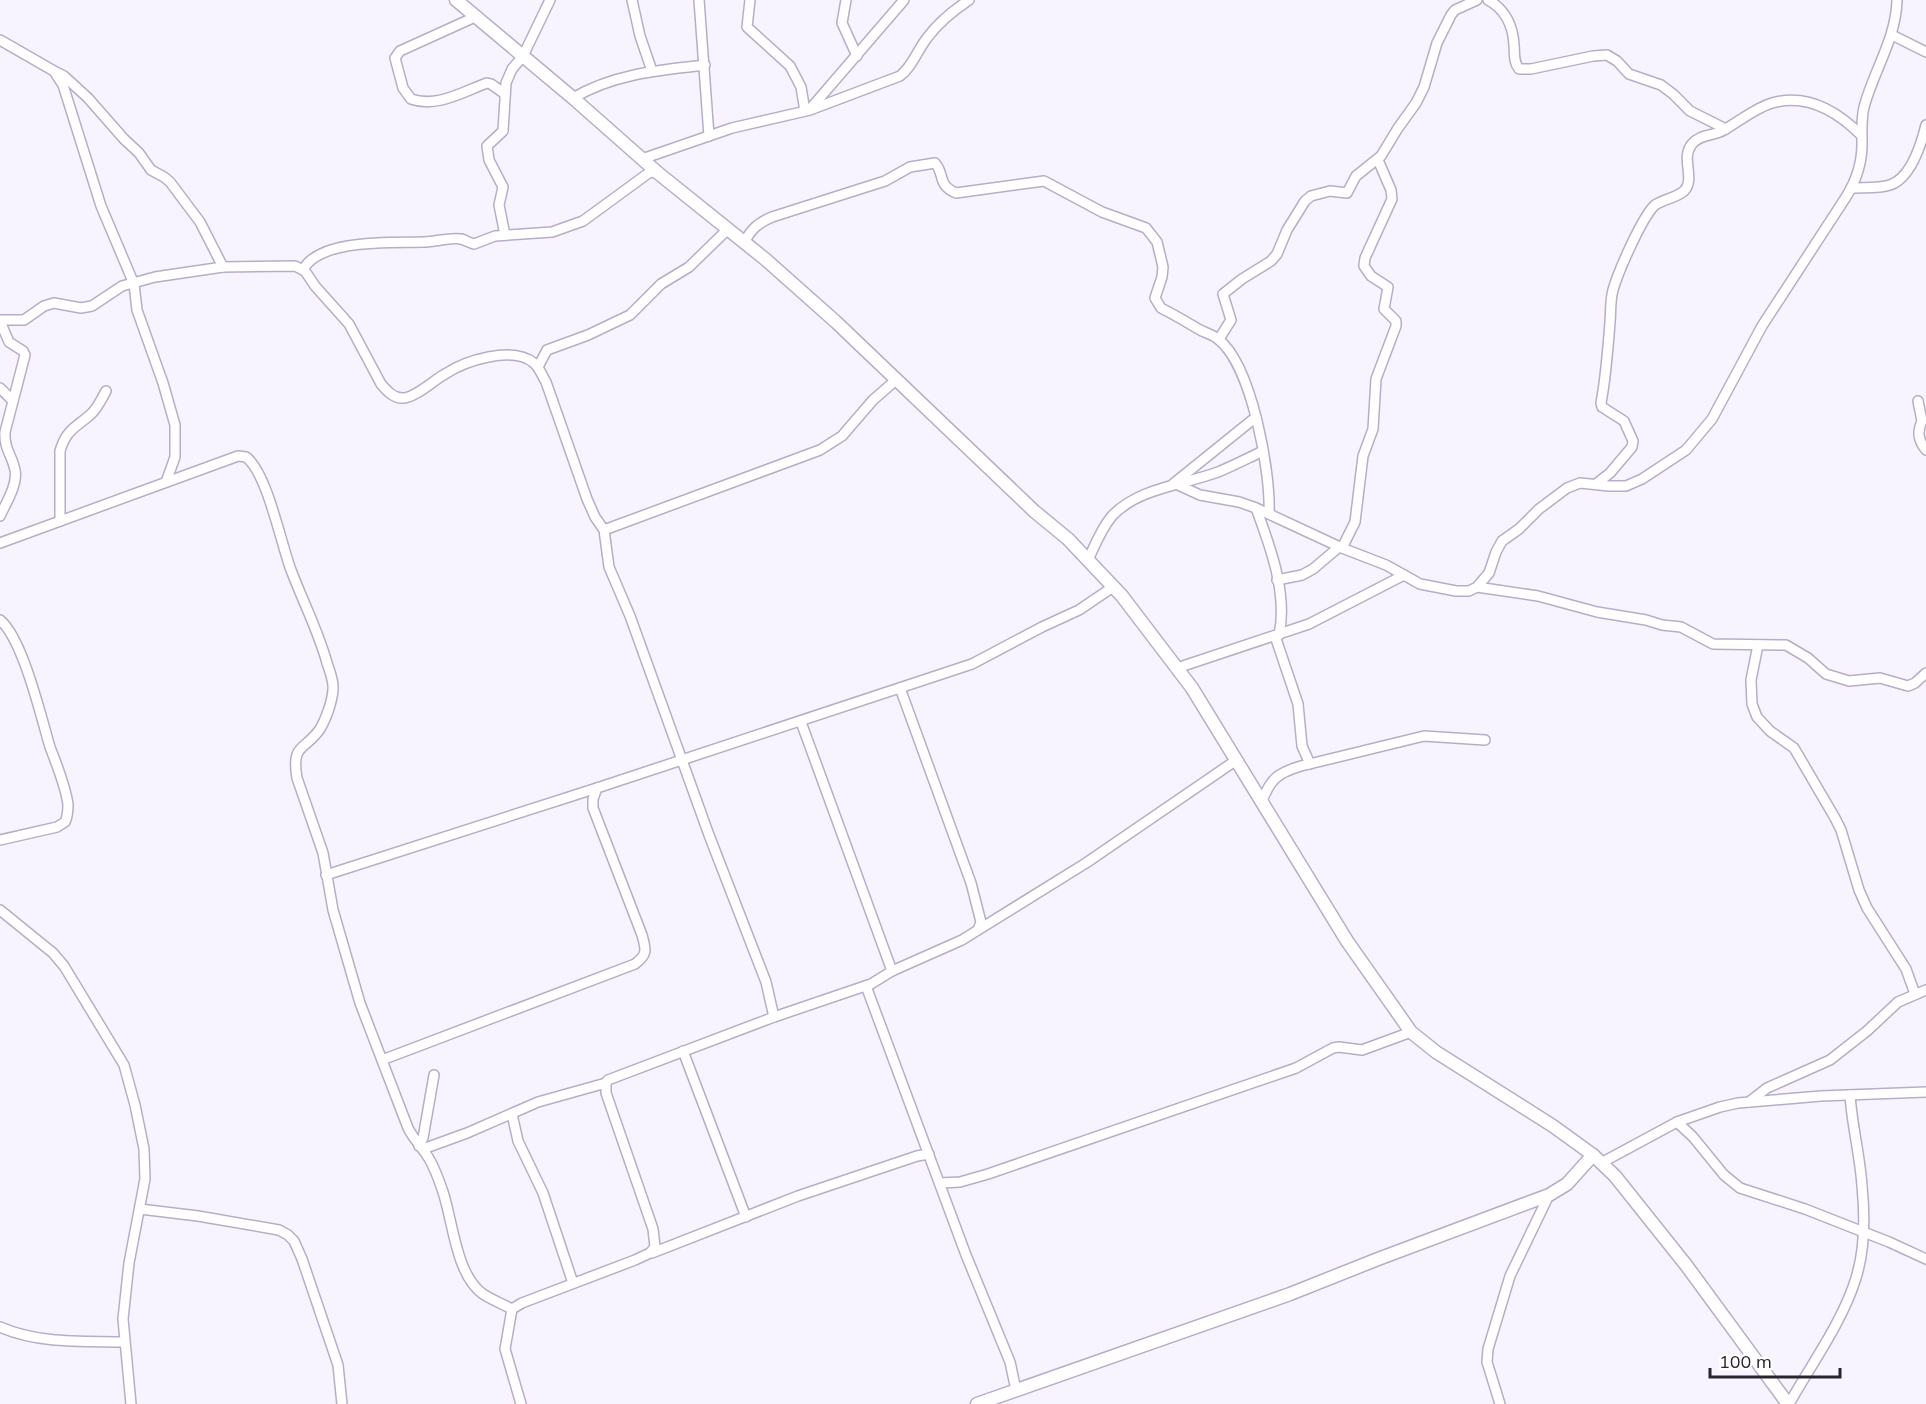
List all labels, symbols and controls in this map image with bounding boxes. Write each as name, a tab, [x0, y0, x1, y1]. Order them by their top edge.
scale bar	[1710, 1341, 1840, 1379]
text: 100 m	[1719, 1350, 1772, 1373]

